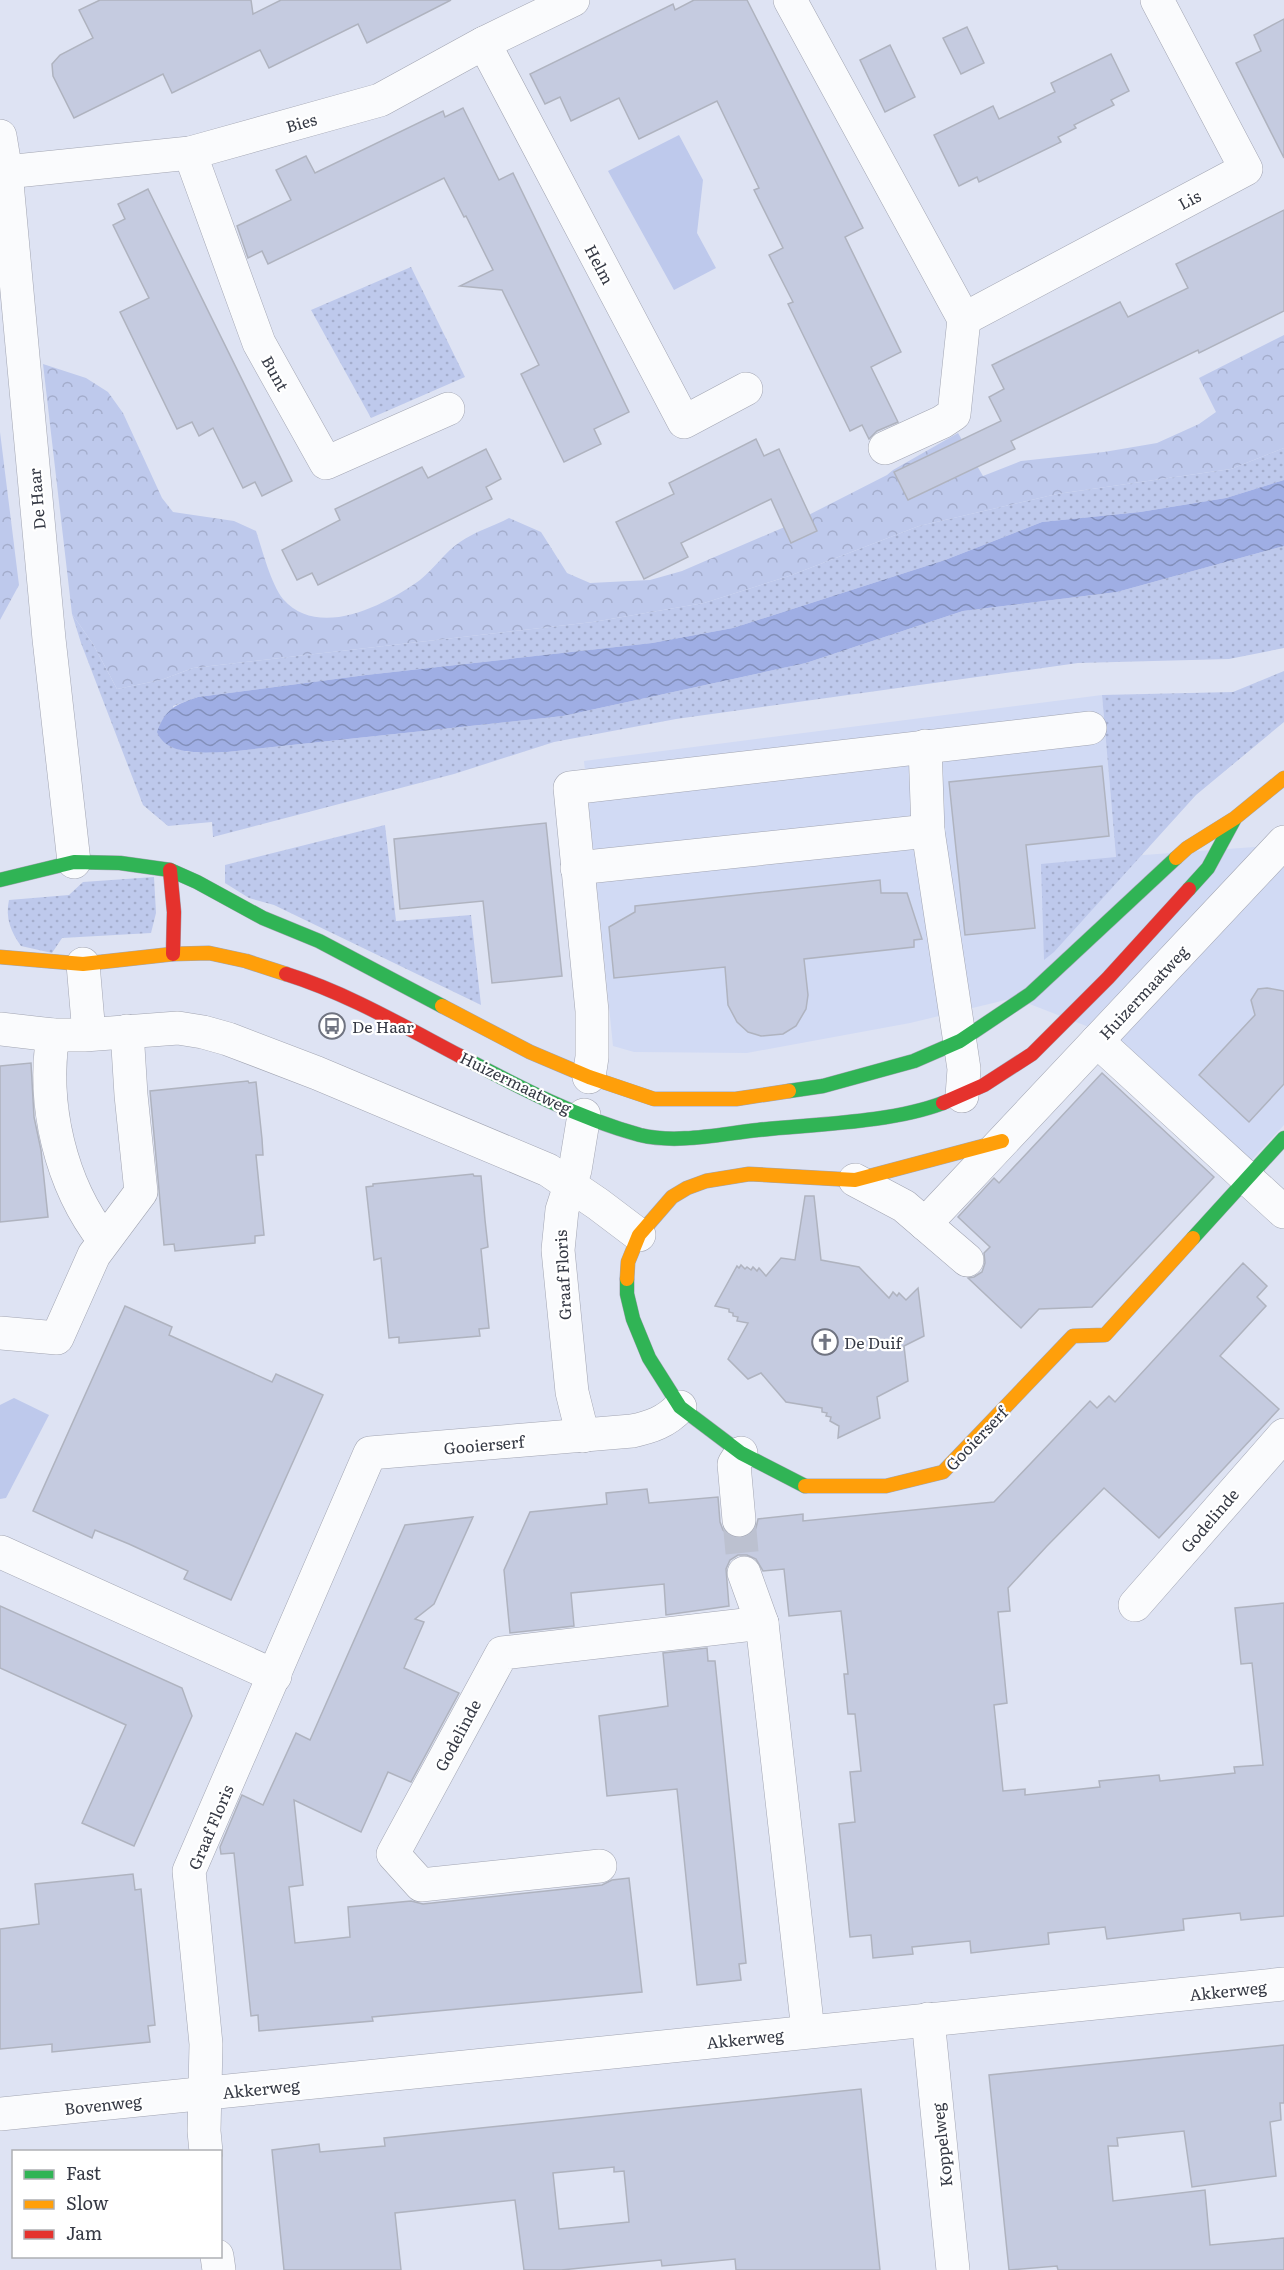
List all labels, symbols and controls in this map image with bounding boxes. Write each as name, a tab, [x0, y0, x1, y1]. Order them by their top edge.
street label: Bies	[283, 106, 319, 138]
street label: Lis	[1173, 183, 1205, 215]
street label: Helm	[580, 240, 621, 289]
street label: Bunt	[256, 351, 296, 396]
street label: De Haar	[21, 467, 51, 531]
street label: Huizermaatweg	[1093, 939, 1193, 1045]
bus stop icon: De Haar	[317, 1011, 347, 1041]
place label: De Haar	[352, 1014, 414, 1038]
street label: Huizermaatweg	[456, 1045, 576, 1119]
street label: Graaf Floris	[548, 1229, 576, 1321]
church icon: De Duif	[810, 1327, 840, 1357]
place label: De Duif	[844, 1330, 903, 1354]
street label: Gooierserf	[939, 1399, 1014, 1475]
street label: Gooierserf	[443, 1428, 527, 1459]
street label: Godelinde	[1174, 1483, 1244, 1557]
street label: Godelinde	[428, 1695, 486, 1775]
street label: Graaf Floris	[181, 1781, 239, 1873]
street label: Akkerweg	[1188, 1974, 1268, 2006]
street label: Akkerweg	[705, 2022, 785, 2054]
street label: Akkerweg	[221, 2072, 301, 2104]
street label: Bovenweg	[63, 2088, 143, 2120]
street label: Koppelweg	[925, 2102, 957, 2188]
legend	[12, 2150, 222, 2258]
text: Fast	[66, 2159, 102, 2186]
text: Slow	[66, 2189, 109, 2216]
text: Jam	[66, 2219, 102, 2246]

